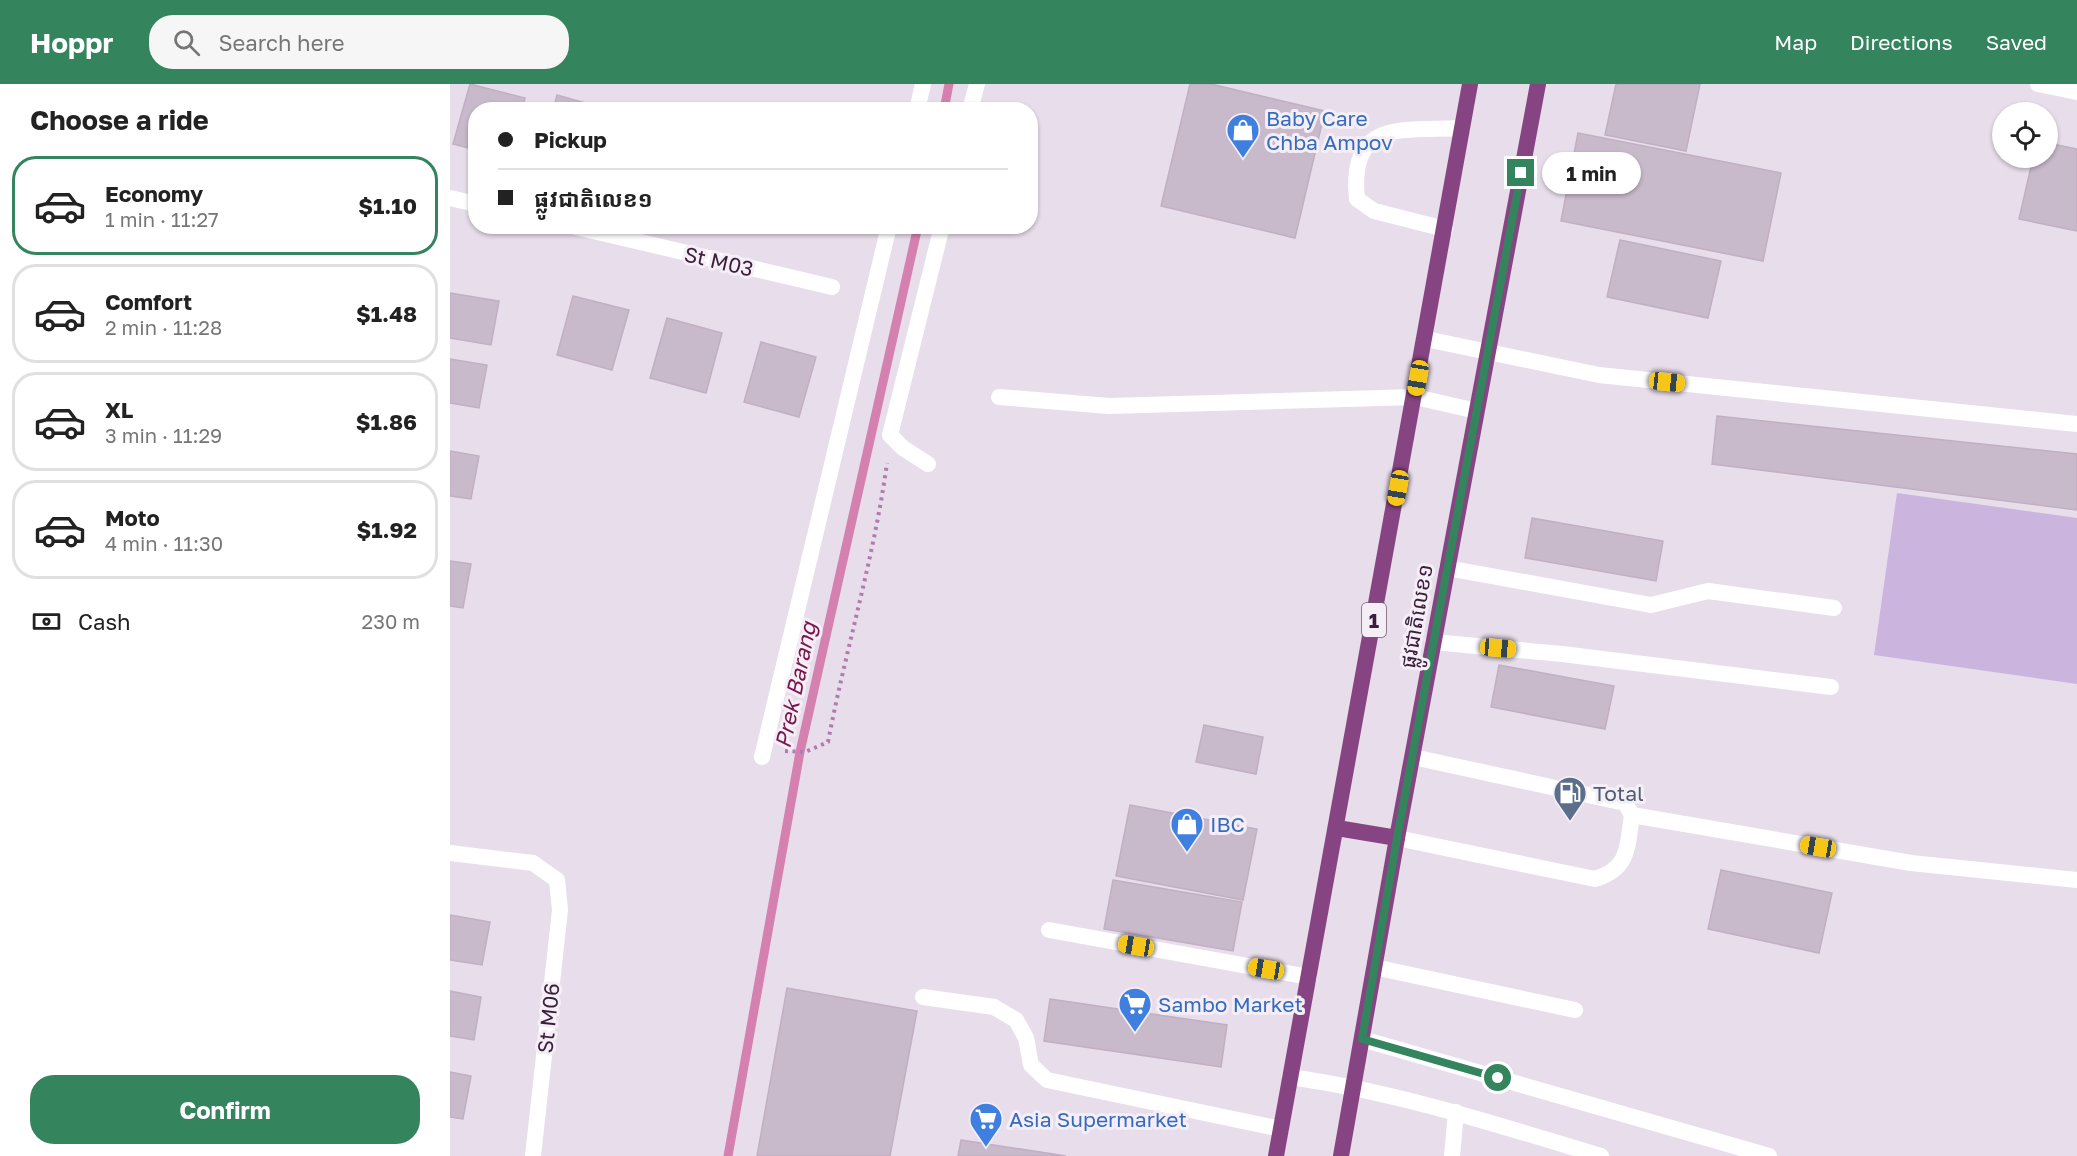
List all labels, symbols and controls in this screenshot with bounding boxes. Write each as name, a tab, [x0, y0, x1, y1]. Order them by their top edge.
search box	[149, 15, 569, 69]
text: Hoppr	[30, 26, 113, 59]
icon: search	[170, 26, 203, 59]
text: Search here	[218, 29, 345, 56]
text: Map	[1774, 29, 1817, 55]
text: Directions	[1850, 29, 1953, 55]
text: Saved	[1986, 29, 2047, 55]
map controls	[1992, 102, 2058, 168]
button: locate	[1992, 102, 2058, 168]
text: Choose a ride	[30, 104, 209, 136]
place label: Baby Care Chba Ampov	[1266, 105, 1393, 155]
shop icon: Baby Care Chba Ampov	[1225, 112, 1261, 159]
text: Pickup	[534, 126, 607, 153]
callout: 1 min	[1542, 152, 1641, 194]
route end	[1507, 159, 1534, 186]
text: 1 min	[1566, 161, 1617, 185]
icon: car	[33, 179, 87, 233]
text: Economy	[105, 180, 203, 207]
text: ផ្លូវជាតិលេខ១	[534, 185, 653, 212]
text: $1.10	[358, 192, 417, 219]
text: 1 min · 11:27	[105, 207, 219, 231]
street label: St M03	[682, 240, 756, 282]
icon: car	[33, 287, 87, 341]
text: Comfort	[105, 288, 192, 315]
text: $1.48	[356, 300, 417, 327]
text: 2 min · 11:28	[105, 315, 222, 339]
car	[1406, 359, 1430, 397]
car	[1648, 371, 1686, 393]
icon: car	[33, 395, 87, 449]
text: XL	[105, 396, 133, 423]
text: $1.86	[356, 408, 417, 435]
text: 3 min · 11:29	[105, 423, 222, 447]
car	[1386, 469, 1410, 507]
icon: car	[33, 503, 87, 557]
text: Moto	[105, 504, 160, 531]
text: $1.92	[356, 516, 417, 543]
text: 4 min · 11:30	[105, 531, 223, 555]
street label: ផ្លូវជាតិលេខ១	[1394, 562, 1445, 671]
road number: 1	[1362, 603, 1386, 637]
icon: cash	[30, 605, 63, 638]
text: Cash	[78, 608, 131, 635]
text: 230 m	[362, 609, 420, 633]
water label: Prek Barang	[768, 618, 822, 751]
car	[1479, 637, 1517, 659]
fuel station icon: Total	[1552, 775, 1588, 822]
place label: Total	[1593, 780, 1644, 806]
shop icon: IBC	[1169, 806, 1205, 853]
place label: IBC	[1210, 811, 1245, 837]
car	[1799, 835, 1837, 859]
car	[1117, 934, 1155, 958]
car	[1247, 957, 1285, 981]
street label: St M06	[531, 982, 565, 1054]
supermarket icon: Sambo Market	[1117, 986, 1153, 1033]
place label: Sambo Market	[1158, 991, 1303, 1017]
route start	[1484, 1064, 1511, 1091]
button: Confirm	[30, 1075, 420, 1144]
supermarket icon: Asia Supermarket	[968, 1101, 1004, 1148]
place label: Asia Supermarket	[1009, 1106, 1187, 1132]

